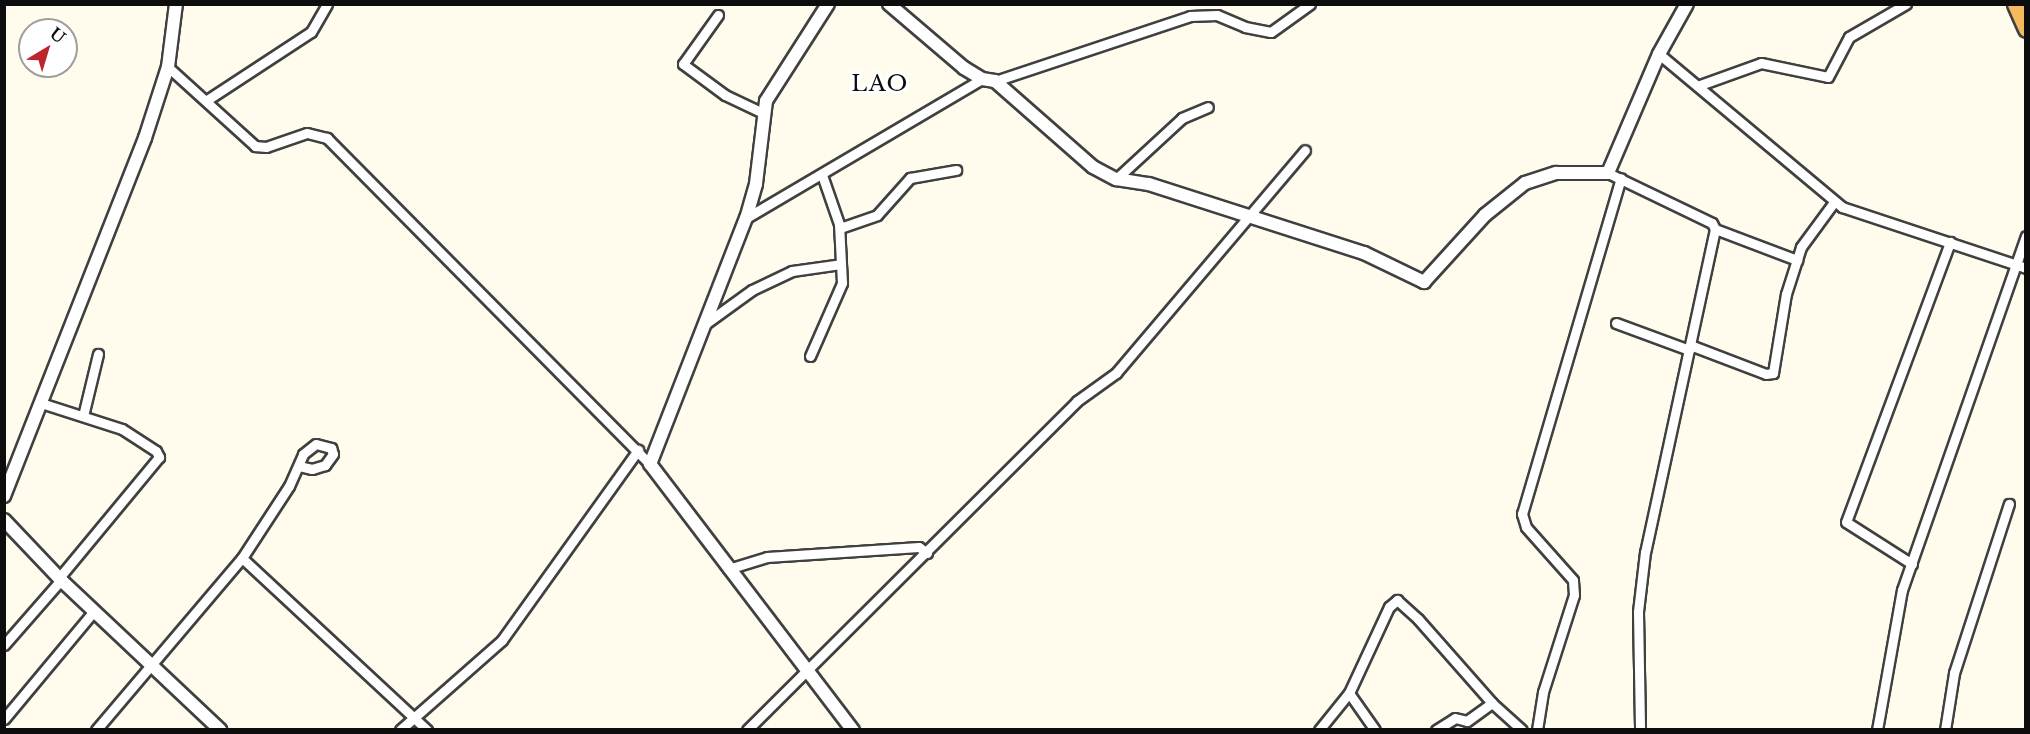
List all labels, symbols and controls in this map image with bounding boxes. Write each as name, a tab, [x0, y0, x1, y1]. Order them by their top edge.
north arrow	[18, 18, 78, 78]
text: U	[46, 23, 70, 48]
district label: LAO	[851, 71, 909, 97]

